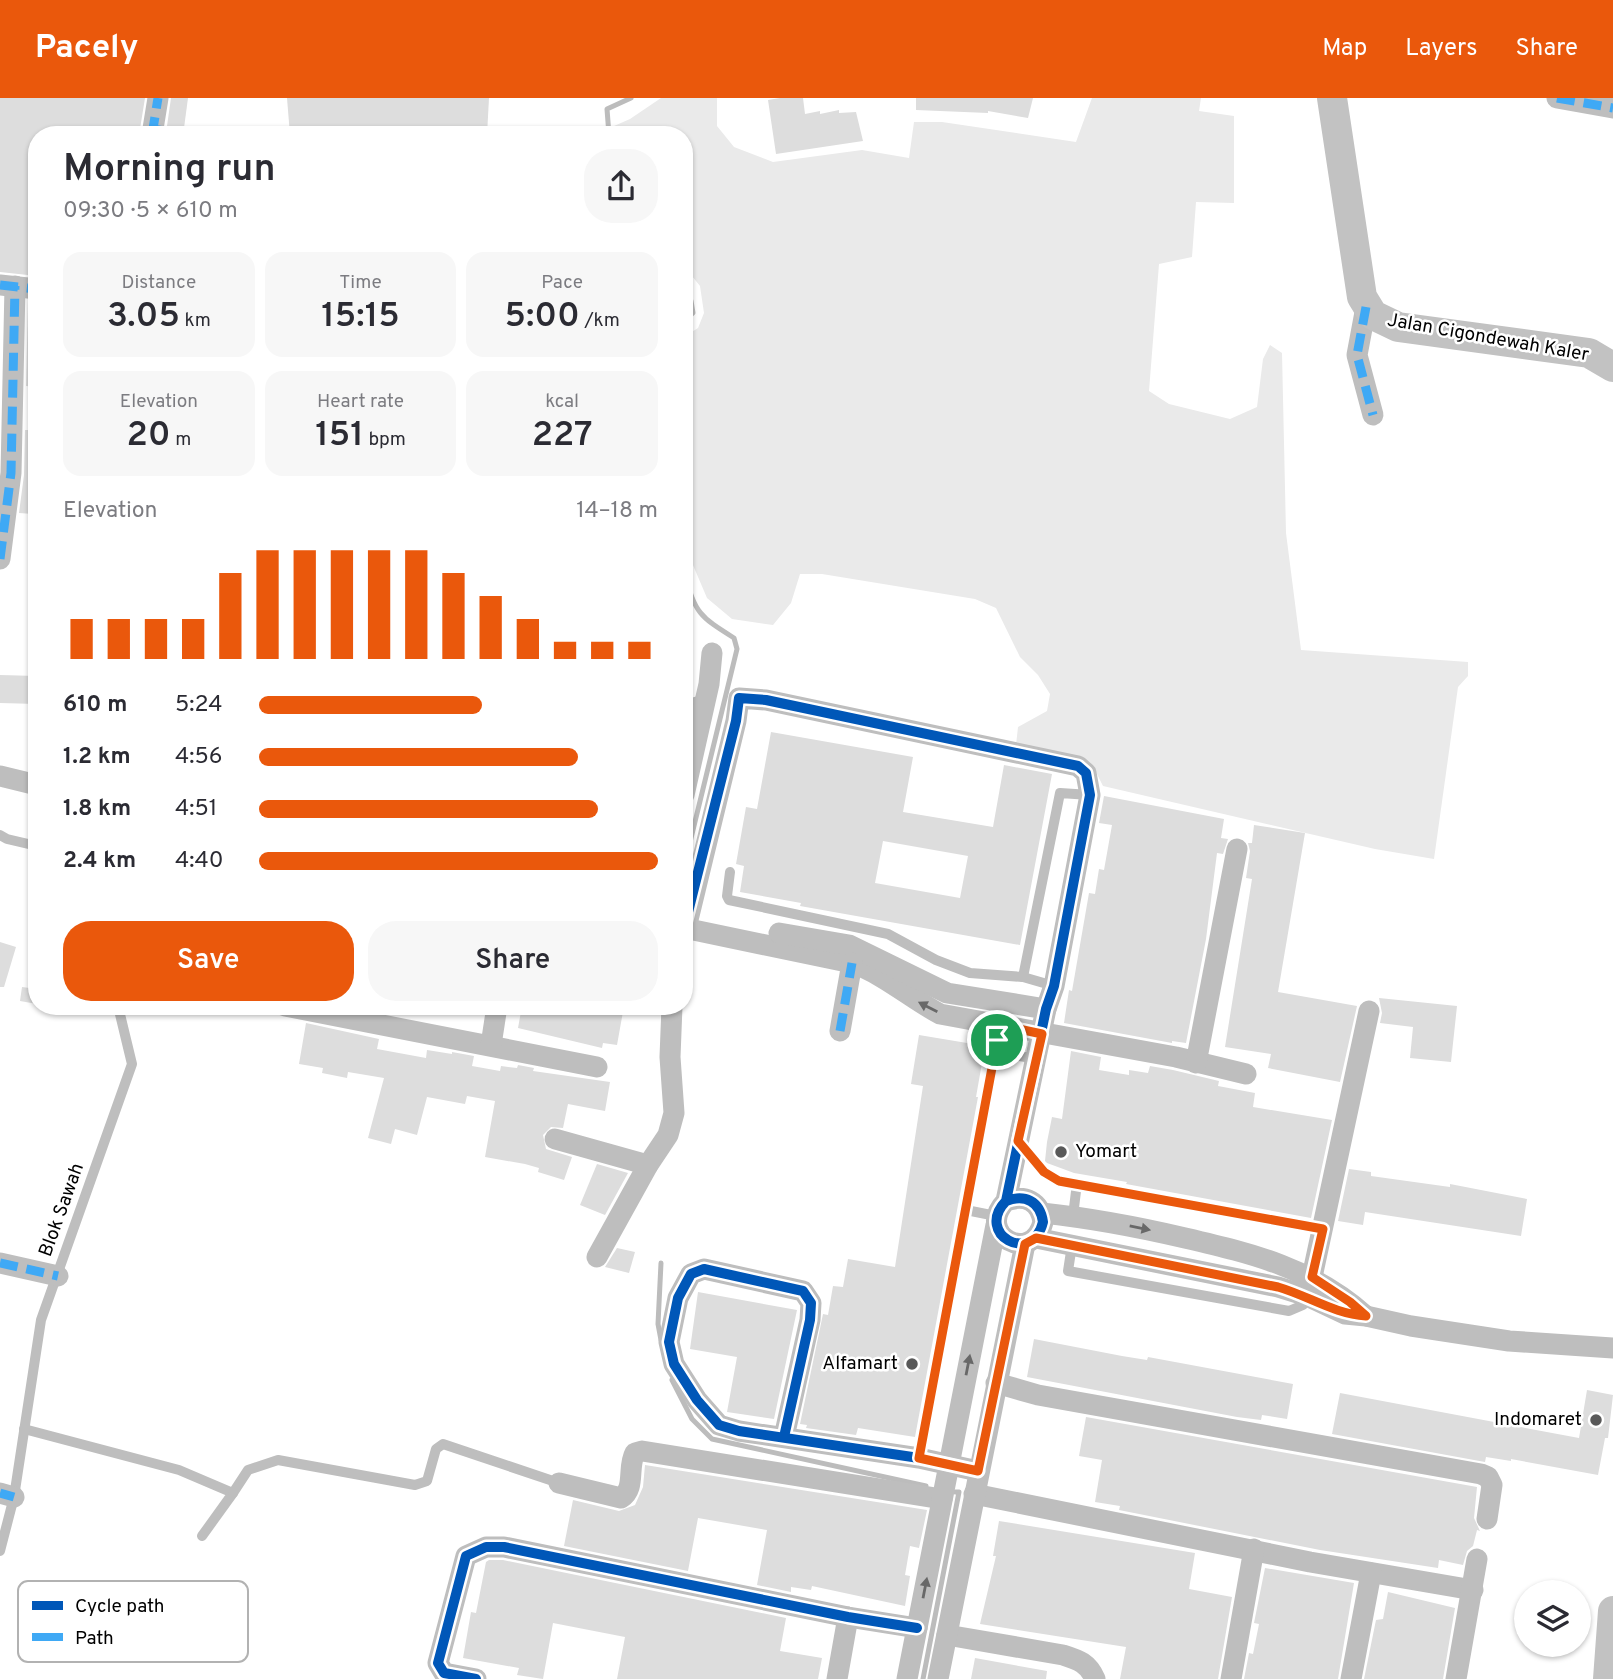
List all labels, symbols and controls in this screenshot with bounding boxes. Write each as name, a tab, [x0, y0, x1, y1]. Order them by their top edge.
text: Pacely	[35, 28, 138, 70]
text: Map	[1322, 34, 1367, 64]
text: Layers	[1405, 34, 1477, 64]
text: Share	[1515, 34, 1578, 64]
text: Morning run	[63, 146, 276, 195]
button: share	[584, 149, 658, 223]
text: 09:30 · 5 × 610 m	[63, 197, 238, 226]
text: Distance	[122, 271, 196, 295]
text: Time	[339, 271, 382, 295]
text: Pace	[541, 271, 583, 295]
text: 3.05	[107, 295, 180, 339]
text: 15:15	[321, 295, 400, 339]
text: 5:00	[504, 295, 580, 339]
street label: Jalan Cigondewah Kaler	[1385, 308, 1591, 368]
text: km	[180, 309, 211, 333]
text: /km	[580, 309, 620, 333]
text: Elevation	[120, 390, 198, 414]
text: Heart rate	[317, 390, 404, 414]
text: kcal	[545, 390, 579, 414]
text: 20	[126, 414, 171, 458]
text: 151	[315, 414, 364, 458]
text: 227	[532, 414, 593, 458]
text: m	[171, 428, 191, 452]
text: bpm	[364, 428, 406, 452]
text: Elevation	[63, 497, 158, 526]
text: 14–18 m	[576, 497, 658, 526]
text: 610 m	[63, 691, 127, 720]
text: 5:24	[175, 691, 223, 720]
text: 1.2 km	[63, 743, 131, 772]
text: 4:56	[175, 743, 222, 772]
text: 1.8 km	[63, 795, 131, 824]
text: 4:51	[175, 795, 217, 824]
text: 2.4 km	[63, 847, 136, 876]
text: 4:40	[175, 847, 224, 876]
button: Save	[63, 921, 354, 1001]
button: Share	[368, 921, 658, 1001]
one-way arrow	[918, 1002, 938, 1013]
pin	[967, 1010, 1027, 1070]
icon: arrive	[978, 1021, 1016, 1059]
place label: Yomart	[1075, 1140, 1137, 1164]
marker: Yomart	[1053, 1144, 1069, 1160]
street label: Blok Sawah	[34, 1160, 90, 1260]
one-way arrow	[1129, 1223, 1151, 1234]
place label: Alfamart	[822, 1352, 898, 1376]
one-way arrow	[963, 1354, 974, 1376]
marker: Alfamart	[904, 1356, 920, 1372]
place label: Indomaret	[1494, 1408, 1582, 1432]
marker: Indomaret	[1588, 1412, 1604, 1428]
one-way arrow	[919, 1577, 930, 1599]
map controls	[1514, 1580, 1591, 1657]
button: layers	[1514, 1580, 1591, 1657]
legend	[18, 1581, 248, 1662]
text: Cycle path	[75, 1595, 164, 1619]
text: Path	[75, 1627, 114, 1651]

